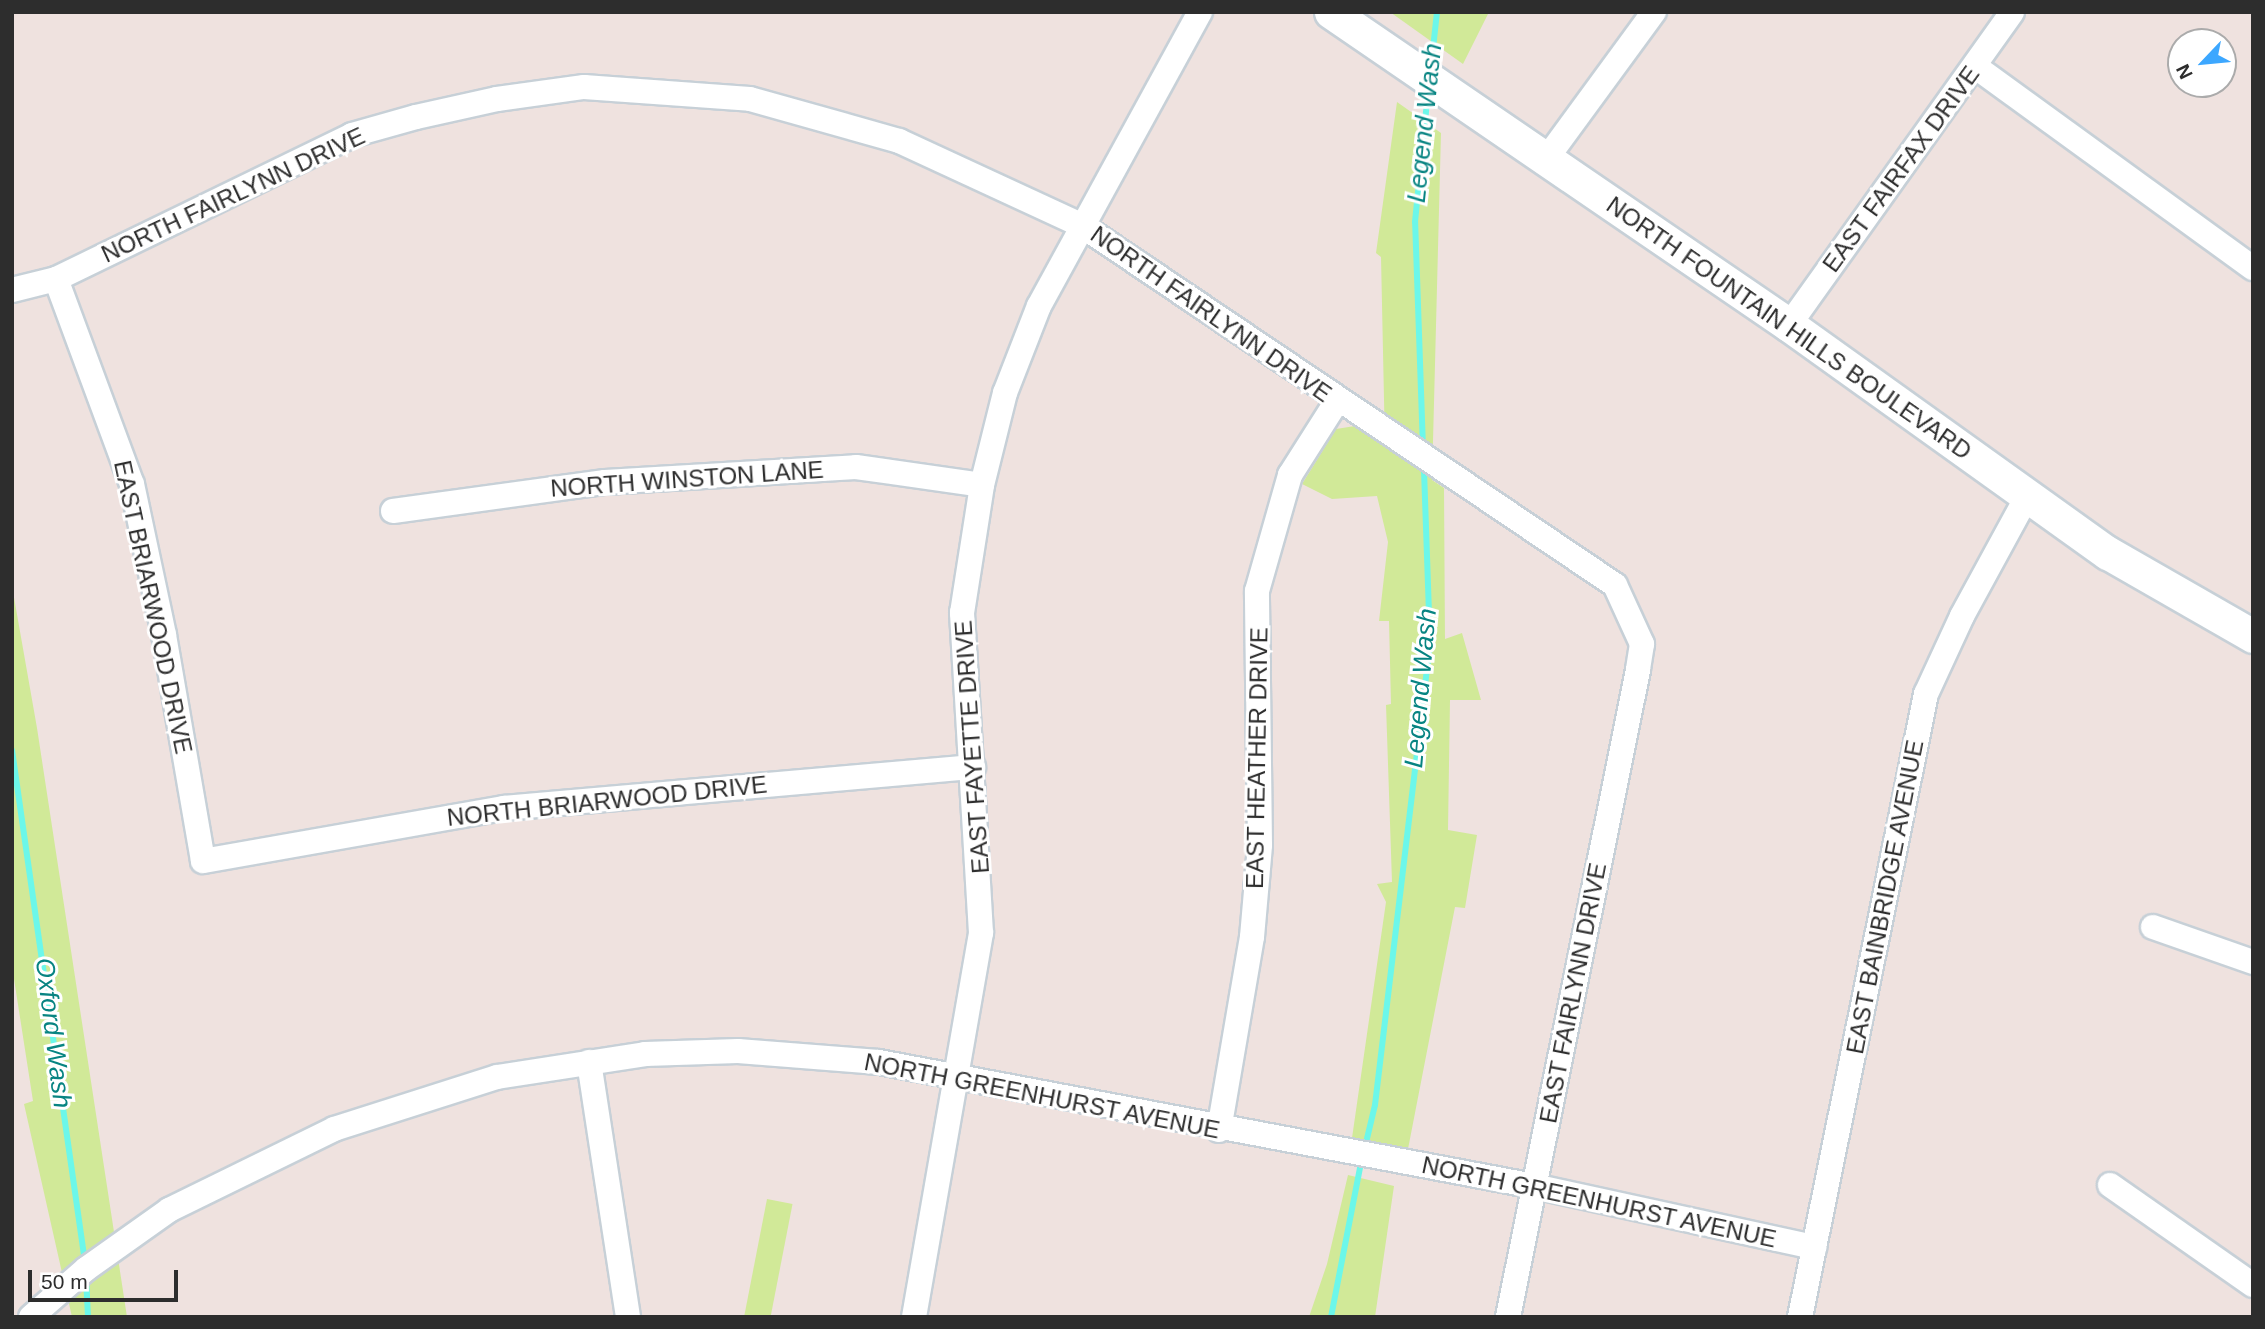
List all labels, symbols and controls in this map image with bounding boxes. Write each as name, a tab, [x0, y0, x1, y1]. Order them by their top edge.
north arrow	[2167, 28, 2237, 98]
water label: Legend Wash	[1401, 42, 1449, 204]
street label: EAST FAIRFAX DRIVE	[1816, 60, 1986, 278]
text: N	[2172, 61, 2197, 82]
street label: NORTH FAIRLYNN DRIVE	[97, 121, 369, 269]
street label: NORTH FOUNTAIN HILLS BOULEVARD	[1601, 190, 1977, 466]
street label: NORTH FAIRLYNN DRIVE	[1085, 220, 1337, 408]
street label: NORTH WINSTON LANE	[549, 455, 825, 503]
street label: EAST BRIARWOOD DRIVE	[108, 457, 198, 757]
water label: Legend Wash	[1398, 607, 1444, 769]
street label: EAST FAYETTE DRIVE	[949, 619, 995, 875]
street label: EAST HEATHER DRIVE	[1240, 627, 1274, 889]
street label: EAST BAINBRIDGE AVENUE	[1840, 737, 1930, 1057]
street label: NORTH BRIARWOOD DRIVE	[445, 770, 769, 832]
street label: EAST FAIRLYNN DRIVE	[1534, 860, 1612, 1126]
water label: Oxford Wash	[28, 956, 78, 1110]
street label: NORTH GREENHURST AVENUE	[861, 1047, 1223, 1145]
street label: NORTH GREENHURST AVENUE	[1418, 1150, 1780, 1254]
scale bar	[32, 1256, 182, 1300]
text: 50 m	[41, 1270, 88, 1293]

